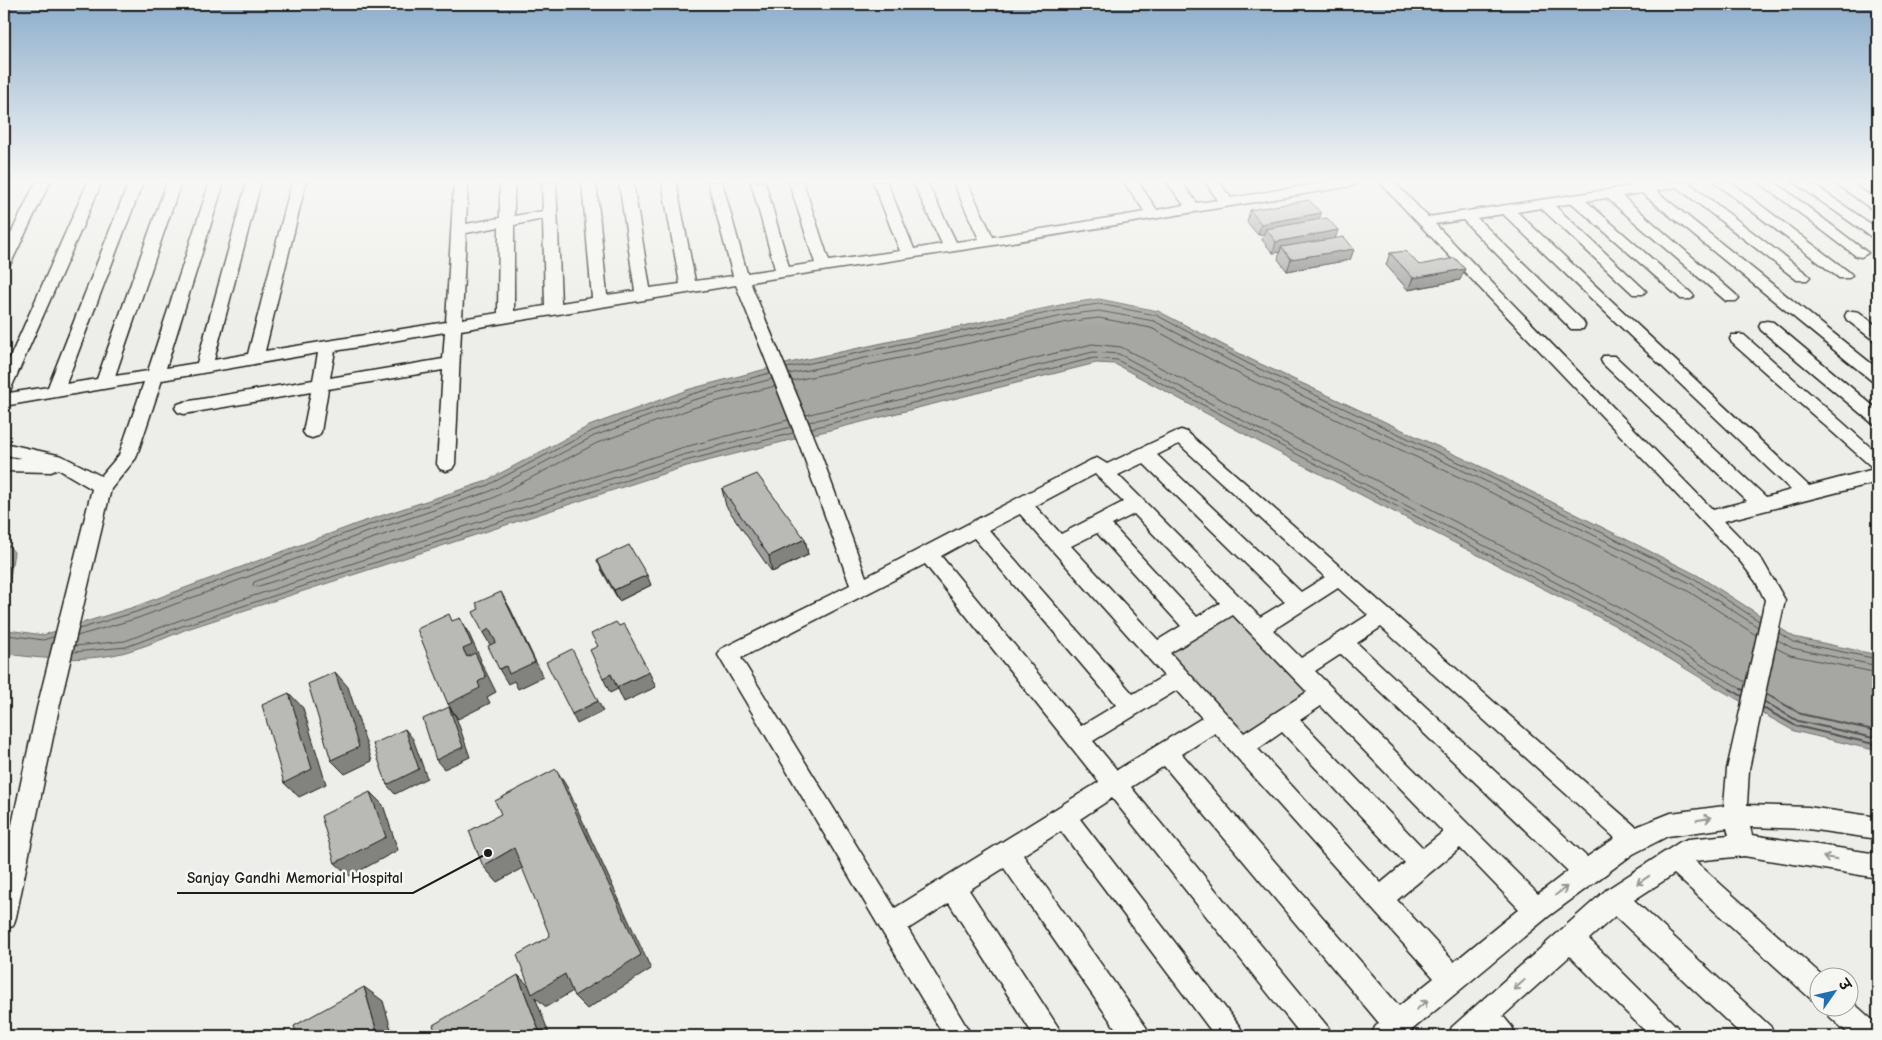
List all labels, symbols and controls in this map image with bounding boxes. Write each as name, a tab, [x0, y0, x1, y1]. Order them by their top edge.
one-way arrow	[1696, 814, 1712, 824]
one-way arrow	[1822, 853, 1838, 863]
callout: Sanjay Gandhi Memorial Hospital	[177, 863, 413, 893]
text: Sanjay Gandhi Memorial Hospital	[187, 869, 403, 887]
one-way arrow	[1636, 875, 1650, 885]
one-way arrow	[1554, 886, 1567, 897]
north arrow	[1810, 968, 1860, 1018]
text: उ	[1834, 975, 1855, 995]
one-way arrow	[1512, 979, 1525, 990]
one-way arrow	[1415, 1000, 1428, 1011]

